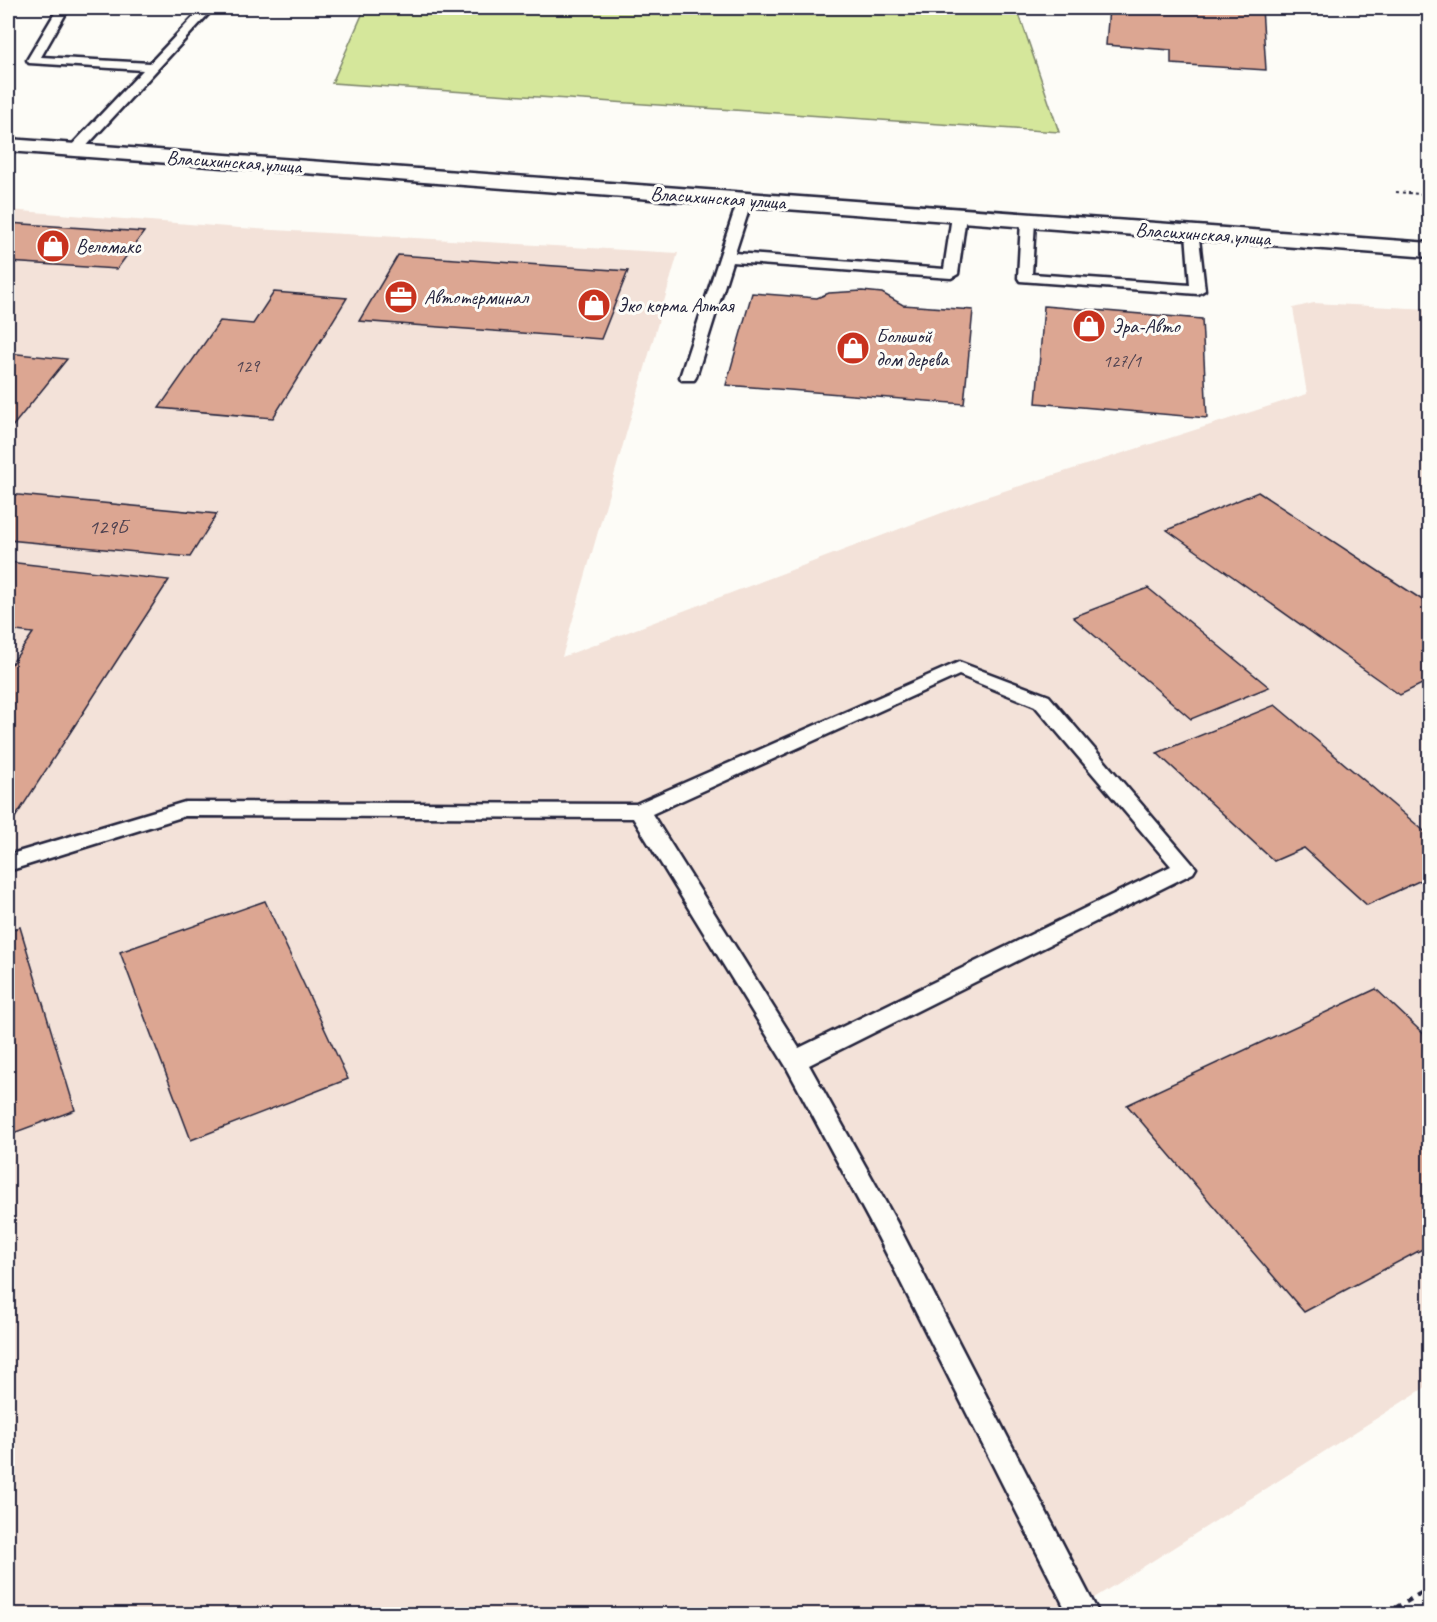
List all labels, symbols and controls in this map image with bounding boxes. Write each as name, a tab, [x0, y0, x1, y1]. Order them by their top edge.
street label: Власихинская улица	[166, 145, 304, 179]
street label: Власихинская улица	[650, 181, 788, 215]
street label: Власихинская улица	[1135, 217, 1273, 251]
shop icon: Веломакс	[35, 228, 71, 264]
place label: Веломакс	[76, 234, 142, 259]
office icon: Автотерминал	[383, 279, 419, 315]
place label: Автотерминал	[424, 285, 530, 310]
shop icon: Эко корма Алтая	[576, 287, 612, 323]
place label: Эко корма Алтая	[617, 293, 735, 318]
shop icon: Эра-Авто	[1071, 308, 1107, 344]
place label: Эра-Авто	[1112, 314, 1181, 339]
place label: Большой дом дерева	[876, 324, 949, 372]
shop icon: Большой дом дерева	[835, 330, 871, 366]
house number: 127/1	[1103, 350, 1142, 372]
house number: 129	[235, 355, 261, 377]
house number: 129Б	[88, 514, 131, 540]

